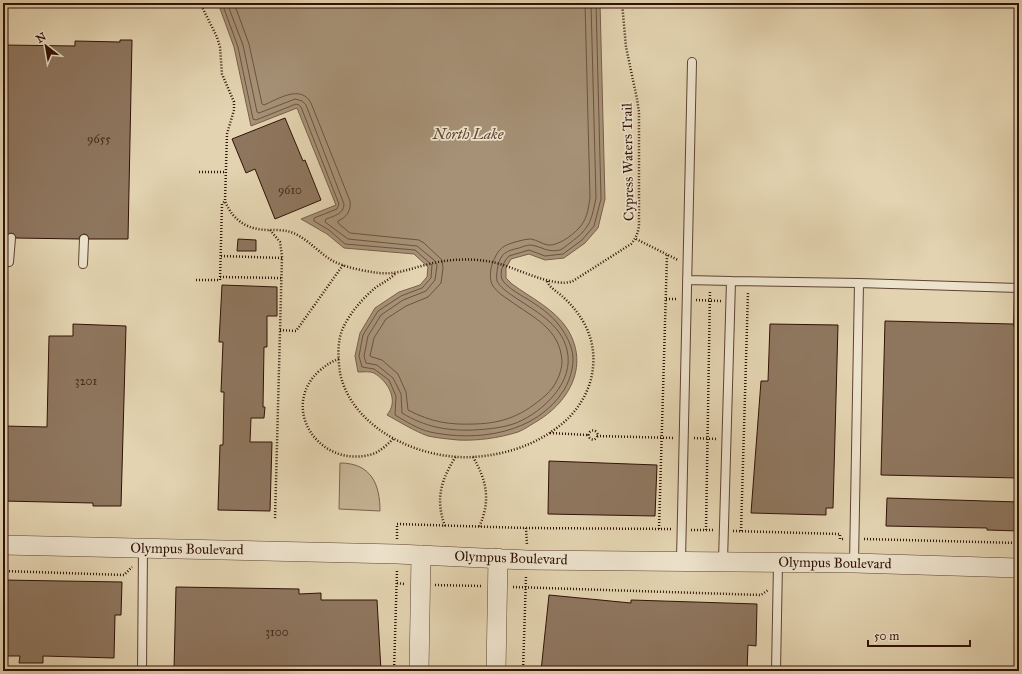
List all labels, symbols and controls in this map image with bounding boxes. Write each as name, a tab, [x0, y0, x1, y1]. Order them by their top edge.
north arrow	[26, 26, 66, 66]
text: N	[34, 30, 49, 46]
street label: Cypress Waters Trail	[618, 103, 638, 221]
water label: North Lake	[432, 125, 504, 143]
house number: 9655	[87, 132, 111, 146]
house number: 9610	[278, 183, 302, 197]
house number: 3201	[75, 374, 97, 388]
street label: Olympus Boulevard	[130, 540, 244, 558]
street label: Olympus Boulevard	[454, 548, 568, 568]
street label: Olympus Boulevard	[778, 554, 892, 572]
scale bar	[868, 622, 970, 648]
house number: 3100	[265, 625, 289, 639]
text: 50 m	[874, 629, 899, 643]

